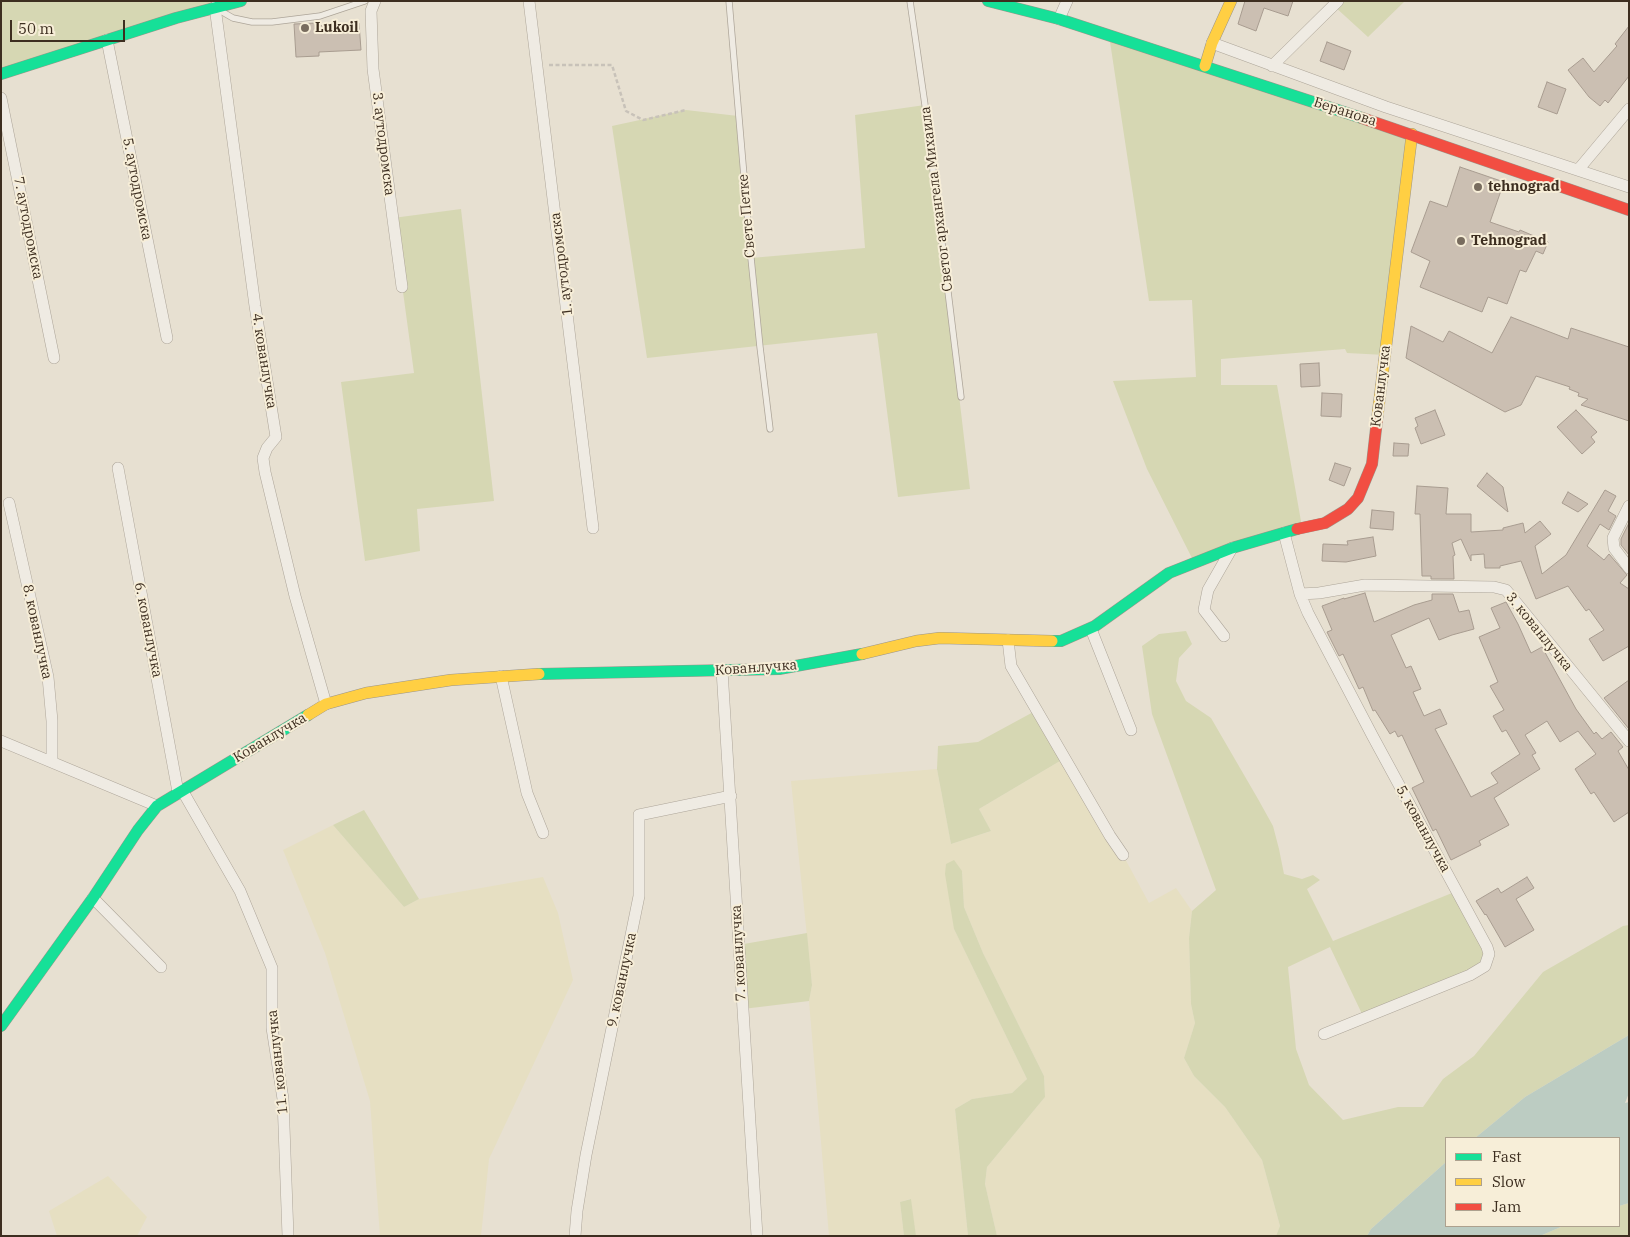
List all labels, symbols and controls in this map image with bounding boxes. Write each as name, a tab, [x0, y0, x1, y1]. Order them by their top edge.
scale bar	[12, 10, 128, 42]
text: 50 m	[18, 19, 54, 38]
place label: Lukoil	[315, 20, 359, 36]
marker: Lukoil	[299, 22, 311, 34]
street label: 3. аутодромска	[368, 91, 398, 197]
street label: Беранова	[1311, 94, 1379, 130]
street label: Светог архангела Михаила	[917, 105, 957, 293]
street label: 5. аутодромска	[119, 136, 155, 242]
street label: Свете Петке	[735, 173, 759, 259]
street label: 7. аутодромска	[10, 175, 46, 281]
place label: tehnograd	[1488, 179, 1560, 195]
marker: tehnograd	[1472, 181, 1484, 193]
street label: 1. аутодромска	[547, 211, 577, 317]
place label: Tehnograd	[1471, 233, 1547, 249]
marker: Tehnograd	[1455, 235, 1467, 247]
street label: 4. кованлучка	[248, 312, 280, 410]
street label: Кованлучка	[1368, 344, 1394, 428]
street label: 6. кованлучка	[131, 581, 165, 679]
street label: 8. кованлучка	[19, 583, 55, 681]
street label: 3. кованлучка	[1502, 589, 1576, 675]
street label: Кованлучка	[714, 657, 798, 679]
street label: Кованлучка	[230, 710, 310, 766]
street label: 5. кованлучка	[1392, 783, 1454, 875]
street label: 7. кованлучка	[728, 904, 750, 1002]
street label: 9. кованлучка	[604, 931, 640, 1029]
street label: 11. кованлучка	[264, 1009, 292, 1115]
legend	[1445, 1137, 1620, 1227]
text: Fast	[1492, 1147, 1522, 1166]
text: Slow	[1492, 1172, 1525, 1191]
text: Jam	[1492, 1197, 1521, 1216]

